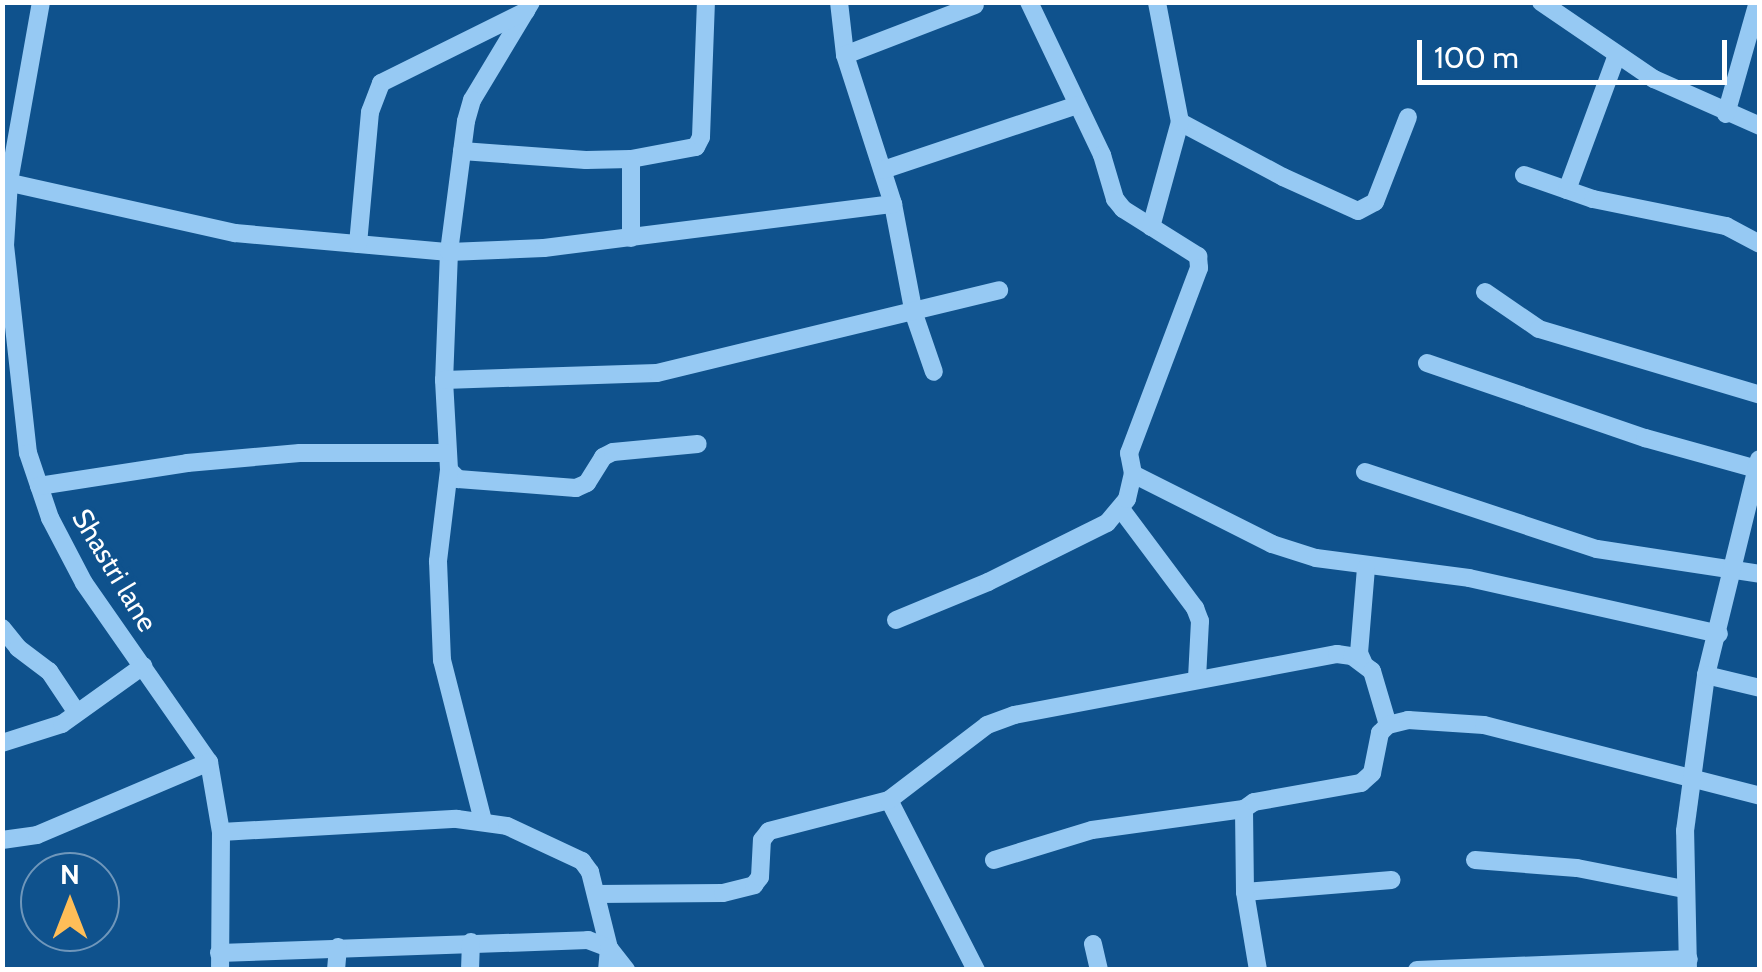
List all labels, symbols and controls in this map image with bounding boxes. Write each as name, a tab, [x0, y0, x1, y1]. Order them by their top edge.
scale bar	[1422, 20, 1732, 82]
text: 100 m	[1434, 39, 1519, 76]
street label: Shastri lane	[65, 503, 165, 637]
north arrow	[20, 852, 120, 952]
text: N	[60, 857, 80, 891]

